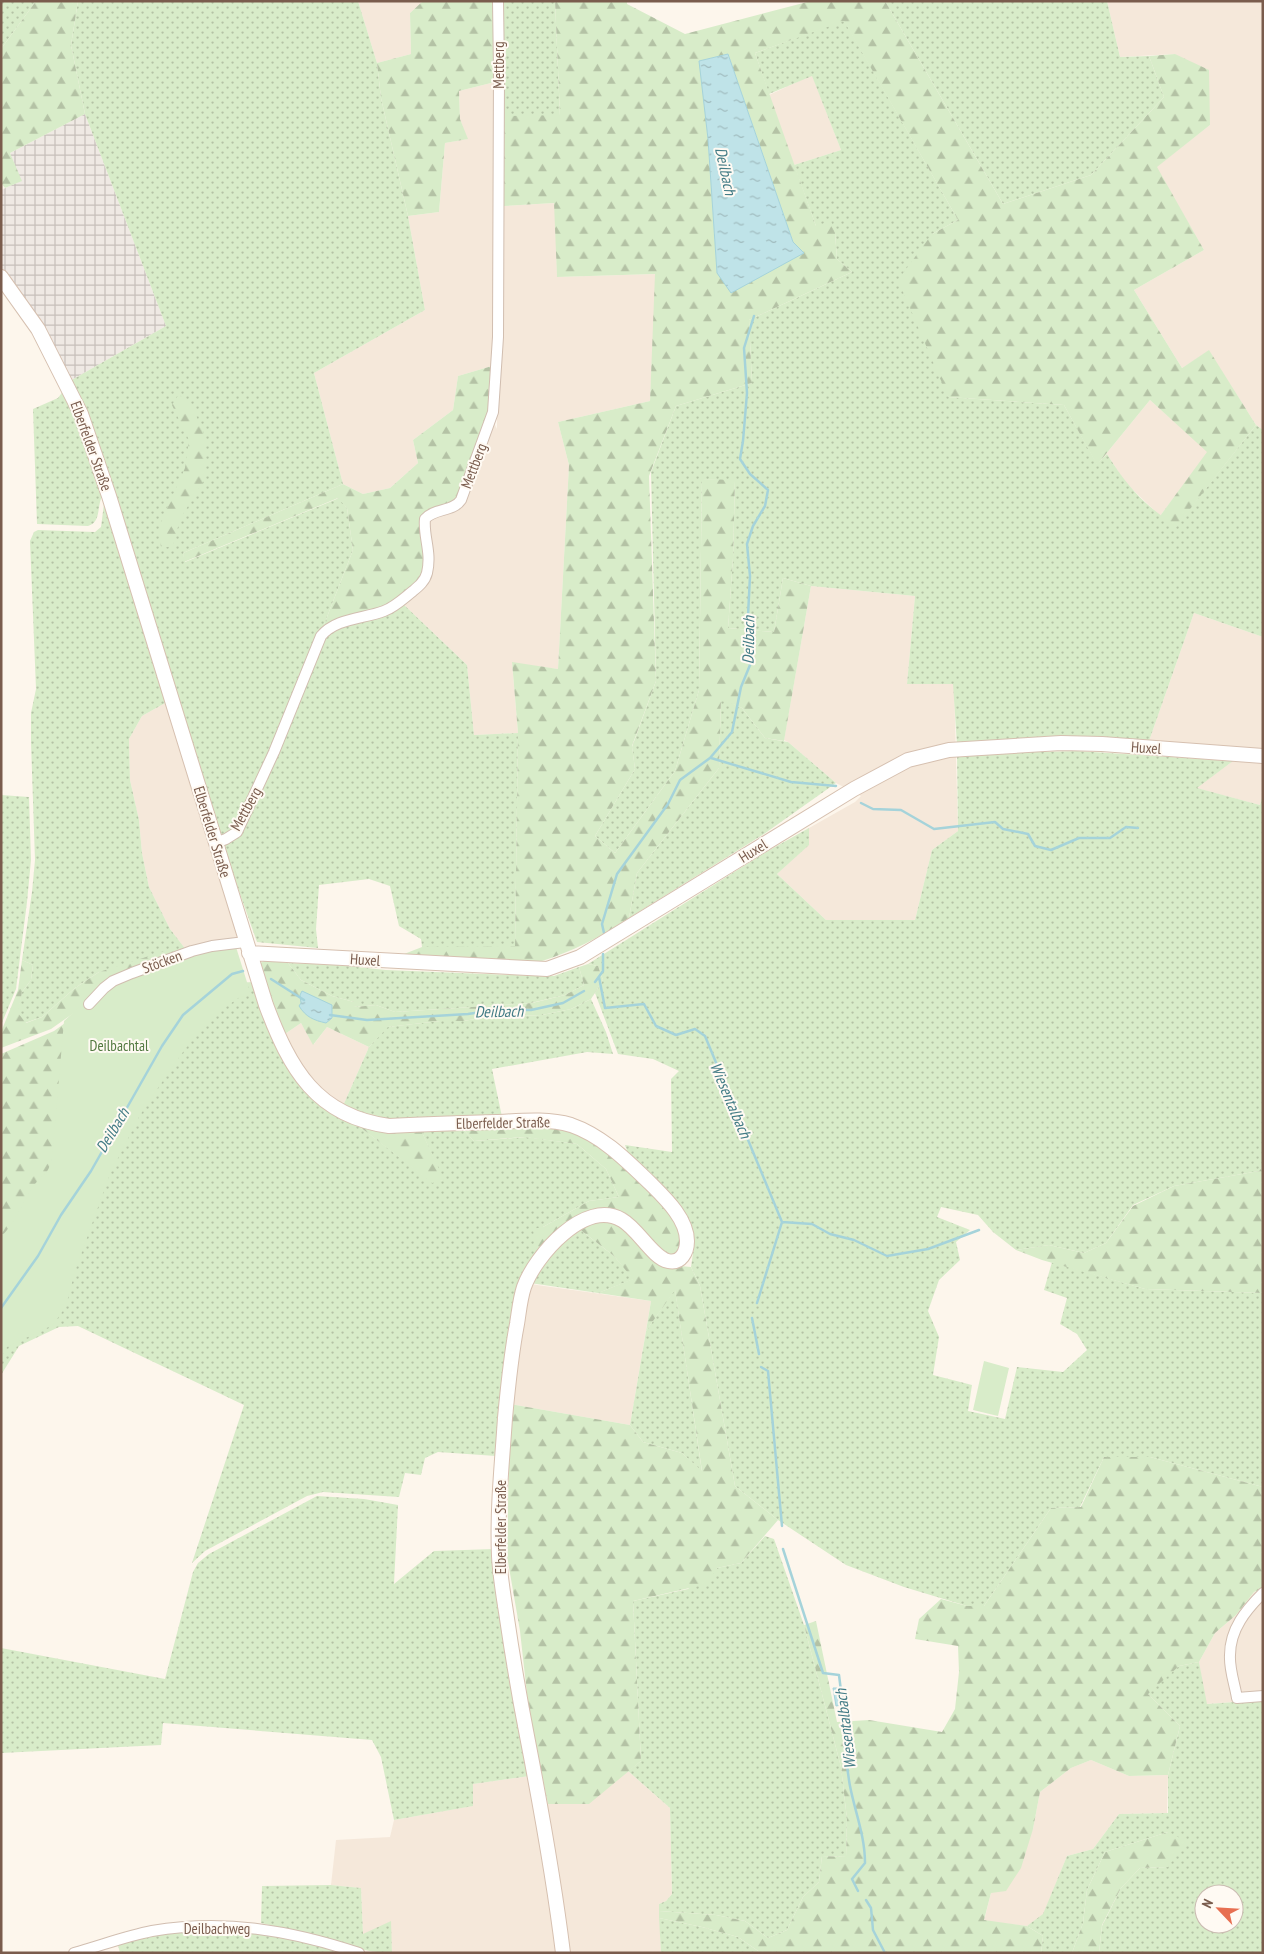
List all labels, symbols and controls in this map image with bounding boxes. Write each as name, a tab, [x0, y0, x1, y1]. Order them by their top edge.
street label: Mettberg	[489, 41, 508, 89]
water label: Deilbach	[711, 145, 741, 198]
street label: Elberfelder Straße	[66, 398, 117, 493]
street label: Mettberg	[456, 440, 491, 491]
water label: Deilbach	[738, 615, 758, 664]
street label: Huxel	[1130, 737, 1162, 758]
street label: Mettberg	[226, 783, 265, 834]
street label: Elberfelder Straße	[190, 784, 235, 880]
street label: Huxel	[735, 834, 771, 867]
street label: Stöcken	[139, 946, 184, 977]
street label: Huxel	[349, 949, 381, 970]
water label: Deilbach	[475, 1001, 524, 1021]
park label: Deilbachtal	[90, 1036, 149, 1055]
water label: Wiesentalbach	[706, 1059, 756, 1142]
water label: Deilbach	[91, 1103, 133, 1156]
street label: Elberfelder Straße	[456, 1112, 550, 1133]
street label: Elberfelder Straße	[491, 1480, 510, 1574]
water label: Wiesentalbach	[830, 1687, 860, 1770]
north arrow	[1194, 1884, 1244, 1934]
text: N	[1197, 1896, 1217, 1911]
street label: Deilbachweg	[184, 1919, 250, 1938]

